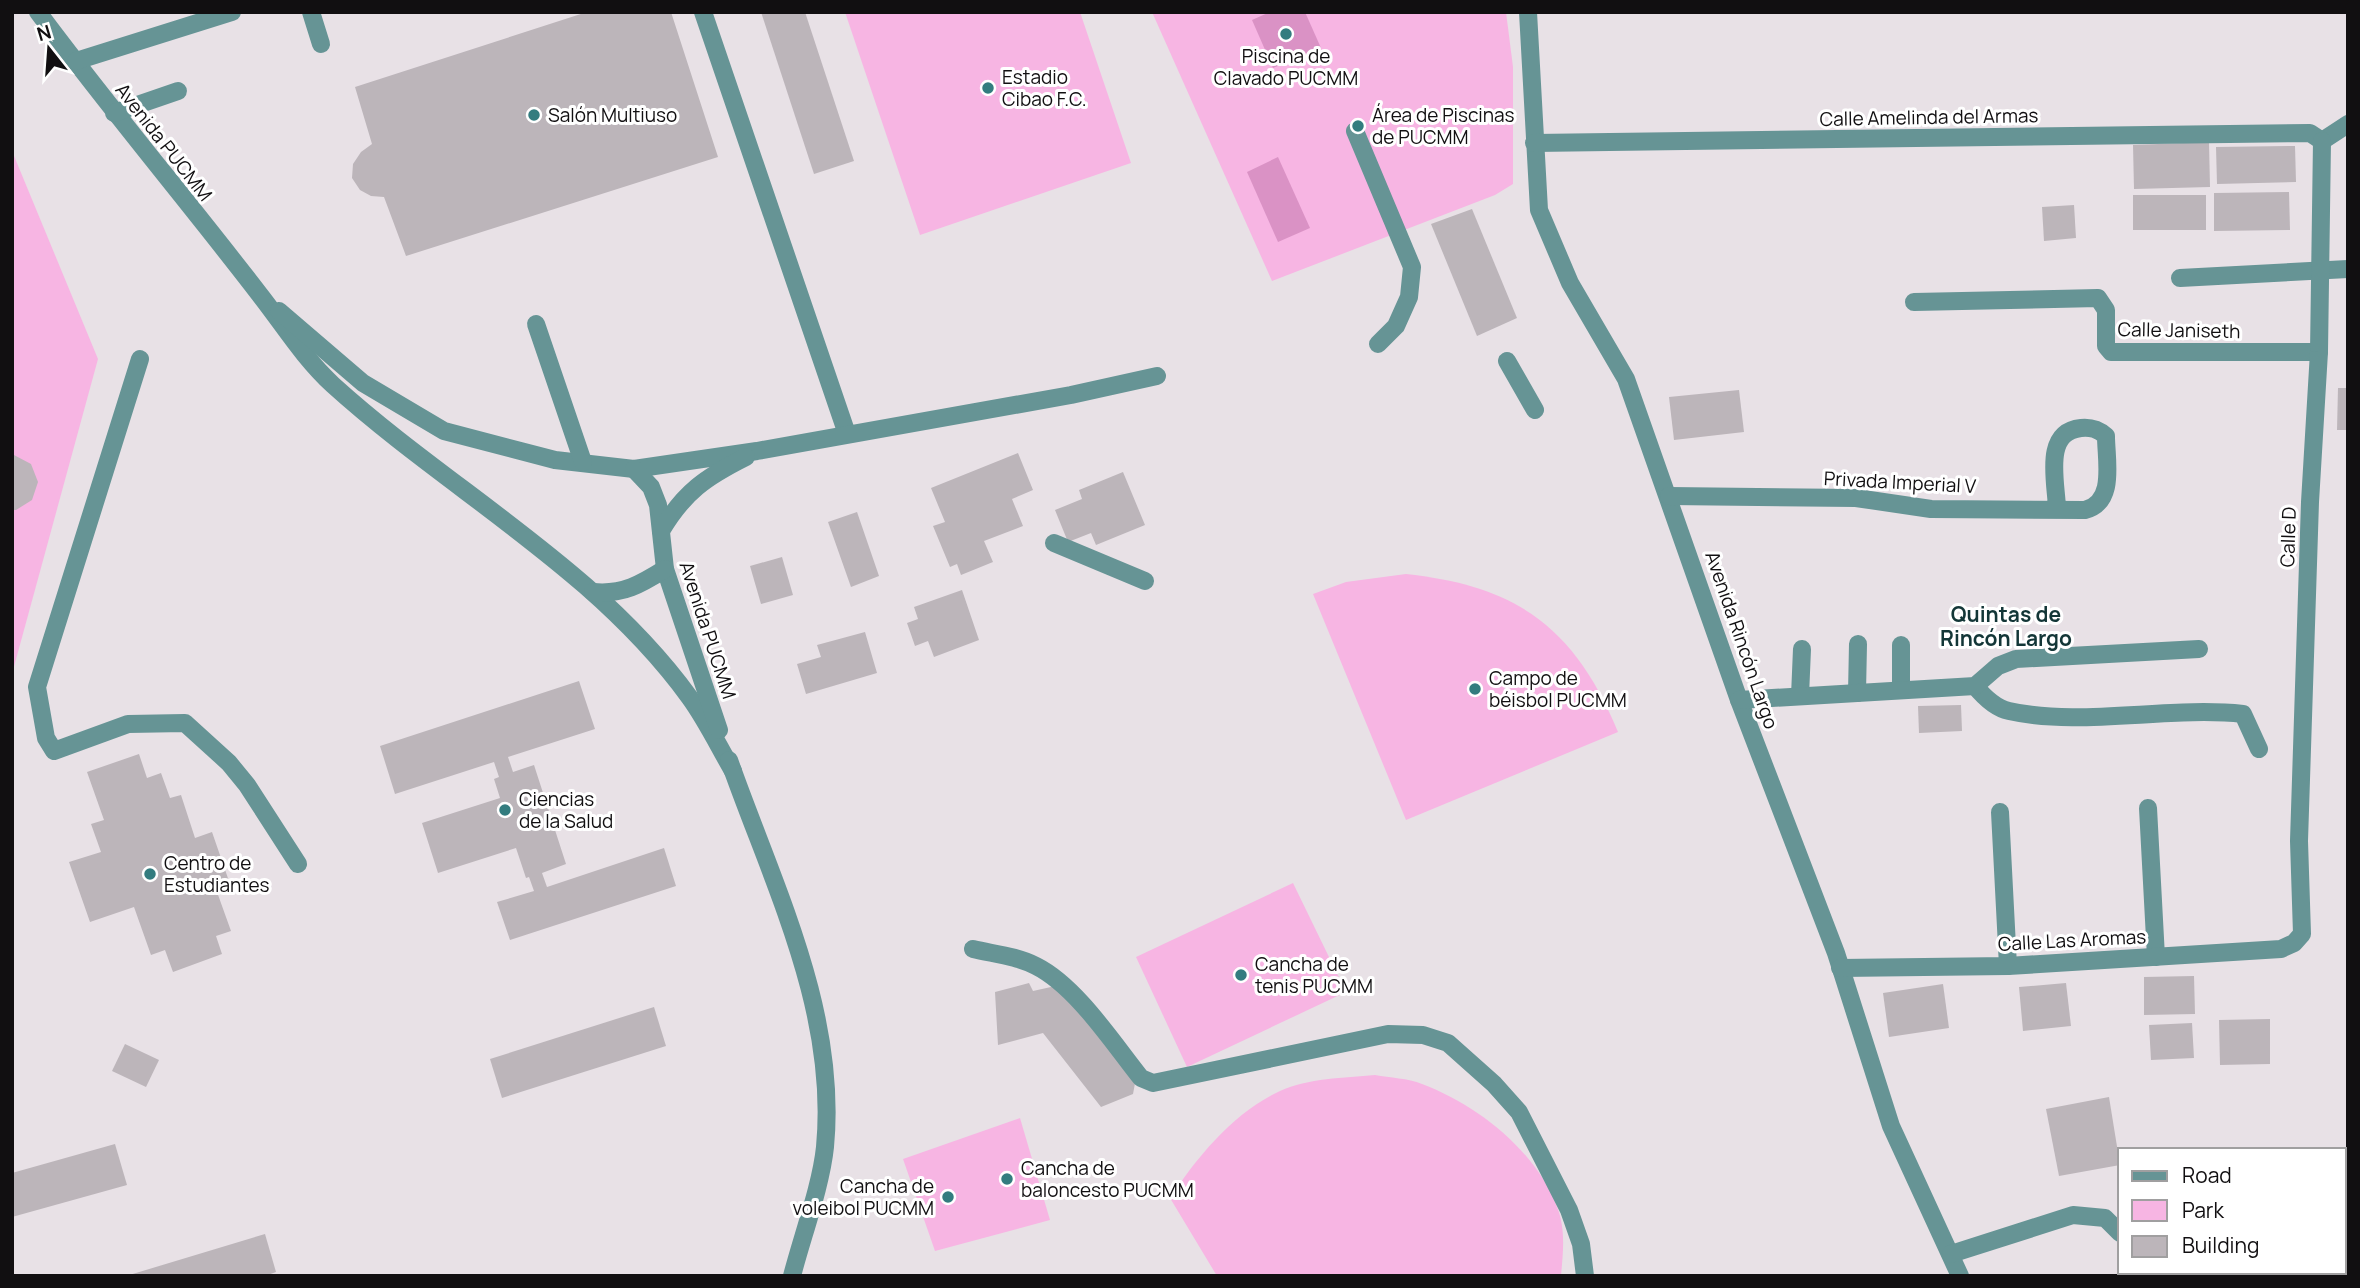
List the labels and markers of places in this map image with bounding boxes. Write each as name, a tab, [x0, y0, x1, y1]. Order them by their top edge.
marker: Piscina de Clavado PUCMM	[1278, 26, 1294, 42]
place label: Piscina de Clavado PUCMM	[1214, 43, 1358, 91]
place label: Estadio Cibao F.C.	[1002, 64, 1087, 112]
marker: Estadio Cibao F.C.	[980, 80, 996, 96]
place label: Salón Multiuso	[548, 102, 677, 128]
place label: Área de Piscinas de PUCMM	[1372, 102, 1515, 150]
marker: Salón Multiuso	[526, 107, 542, 123]
marker: Área de Piscinas de PUCMM	[1350, 118, 1366, 134]
place label: Campo de béisbol PUCMM	[1489, 665, 1627, 713]
marker: Campo de béisbol PUCMM	[1467, 681, 1483, 697]
place label: Ciencias de la Salud	[519, 786, 613, 834]
marker: Ciencias de la Salud	[497, 802, 513, 818]
place label: Centro de Estudiantes	[164, 850, 270, 898]
marker: Centro de Estudiantes	[142, 866, 158, 882]
place label: Cancha de tenis PUCMM	[1255, 951, 1373, 999]
marker: Cancha de tenis PUCMM	[1233, 967, 1249, 983]
place label: Cancha de baloncesto PUCMM	[1021, 1155, 1194, 1203]
marker: Cancha de baloncesto PUCMM	[999, 1171, 1015, 1187]
place label: Cancha de voleibol PUCMM	[792, 1173, 934, 1221]
marker: Cancha de voleibol PUCMM	[940, 1189, 956, 1205]

